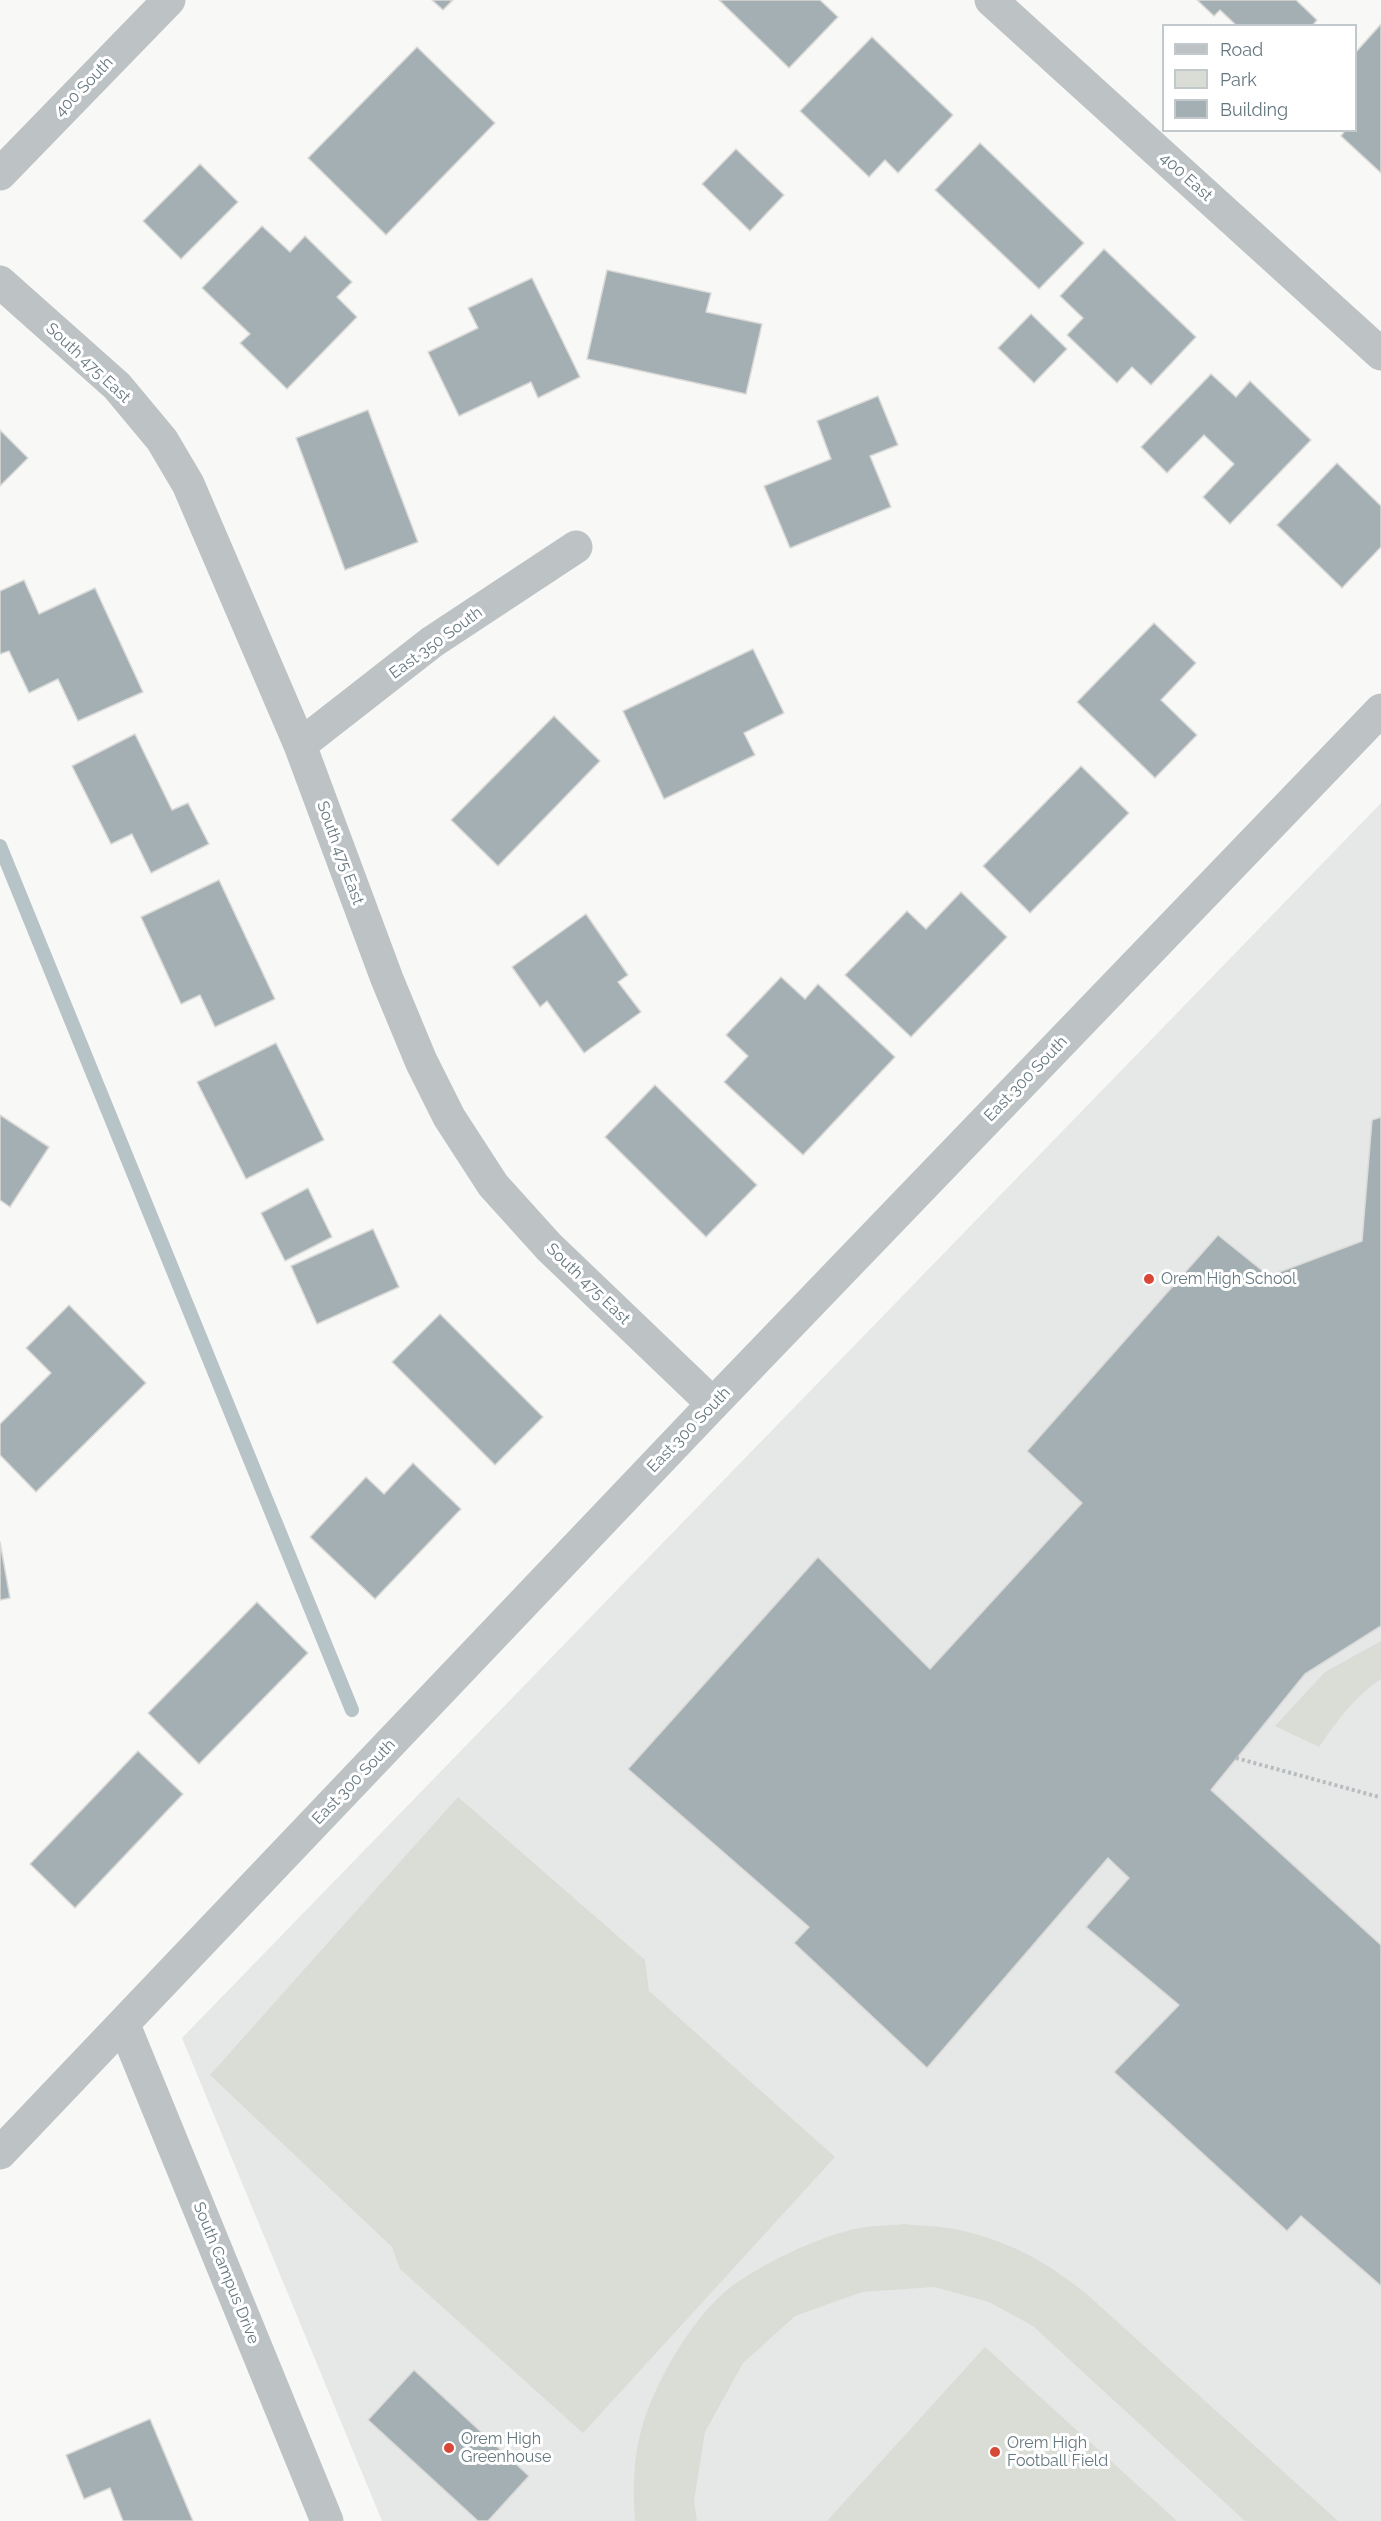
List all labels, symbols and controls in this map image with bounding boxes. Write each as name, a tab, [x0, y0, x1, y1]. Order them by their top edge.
legend	[1162, 24, 1357, 132]
text: Road	[1220, 39, 1263, 60]
street label: 400 South	[51, 53, 117, 121]
text: Park	[1220, 69, 1257, 90]
text: Building	[1220, 99, 1288, 120]
street label: 400 East	[1156, 148, 1216, 206]
street label: South 475 East	[42, 319, 134, 407]
street label: East 350 South	[386, 603, 486, 683]
street label: South 475 East	[312, 799, 368, 907]
street label: East 300 South	[980, 1032, 1072, 1126]
street label: South 475 East	[542, 1239, 634, 1329]
place label: Orem High School	[1161, 1269, 1296, 1289]
marker: Orem High School	[1142, 1272, 1156, 1286]
street label: East 300 South	[643, 1383, 735, 1477]
street label: East 300 South	[308, 1735, 400, 1829]
street label: South Campus Drive	[189, 2199, 263, 2347]
place label: Orem High Greenhouse	[461, 2429, 551, 2467]
place label: Orem High Football Field	[1007, 2433, 1108, 2471]
marker: Orem High Greenhouse	[442, 2441, 456, 2455]
marker: Orem High Football Field	[988, 2445, 1002, 2459]

